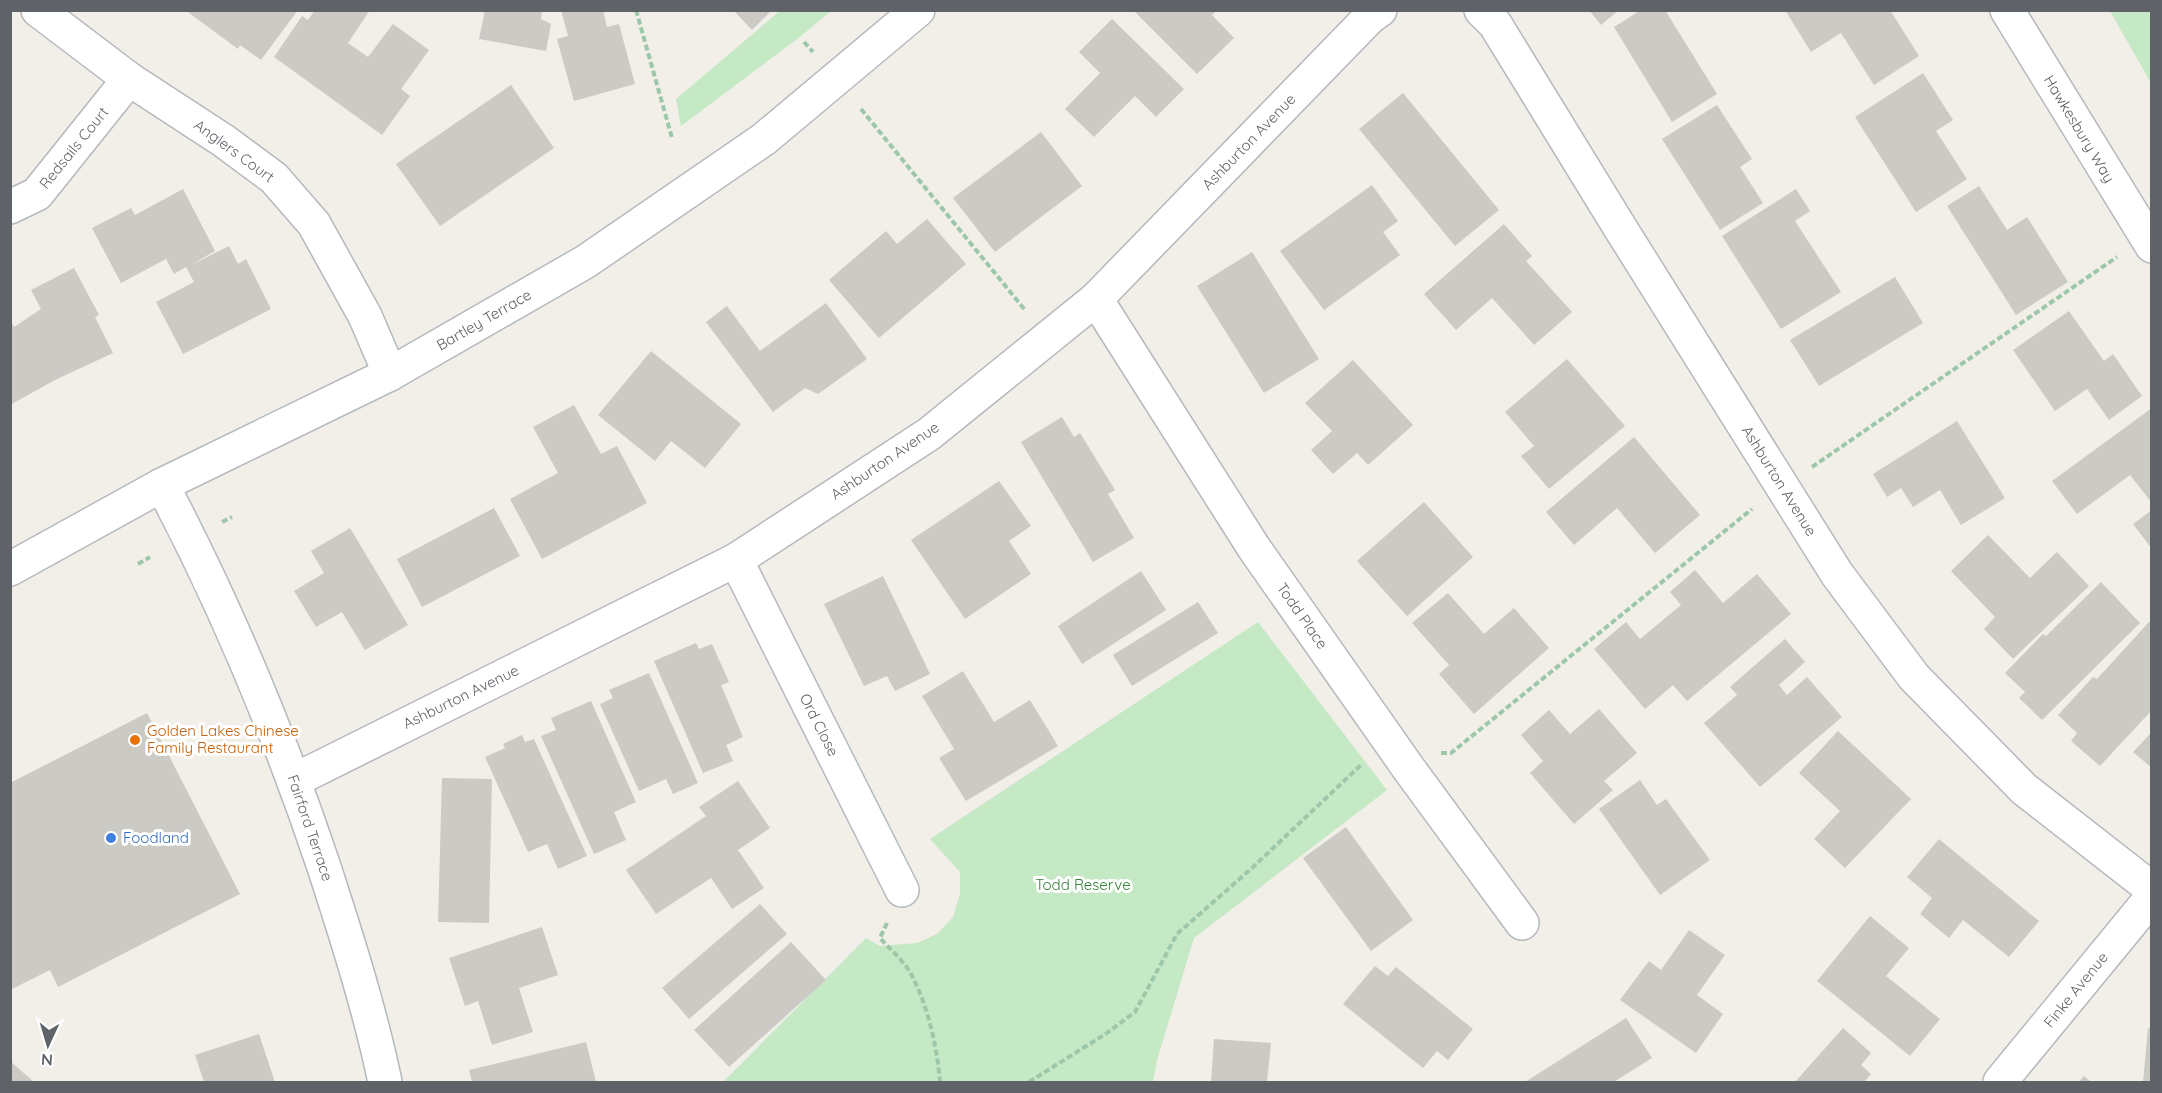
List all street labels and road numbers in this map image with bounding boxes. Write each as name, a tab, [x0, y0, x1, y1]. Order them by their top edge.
street label: Hawkesbury Way	[2040, 71, 2119, 186]
street label: Ashburton Avenue	[1198, 89, 1300, 194]
street label: Redsails Court	[35, 103, 112, 192]
street label: Anglers Court	[190, 115, 278, 186]
street label: Bartley Terrace	[433, 285, 535, 354]
street label: Ashburton Avenue	[827, 417, 943, 504]
street label: Ashburton Avenue	[1738, 422, 1821, 540]
street label: Todd Place	[1273, 579, 1332, 652]
street label: Ashburton Avenue	[400, 660, 522, 733]
street label: Ord Close	[796, 690, 843, 759]
street label: Fairford Terrace	[283, 772, 338, 884]
street label: Finke Avenue	[2039, 948, 2112, 1031]

